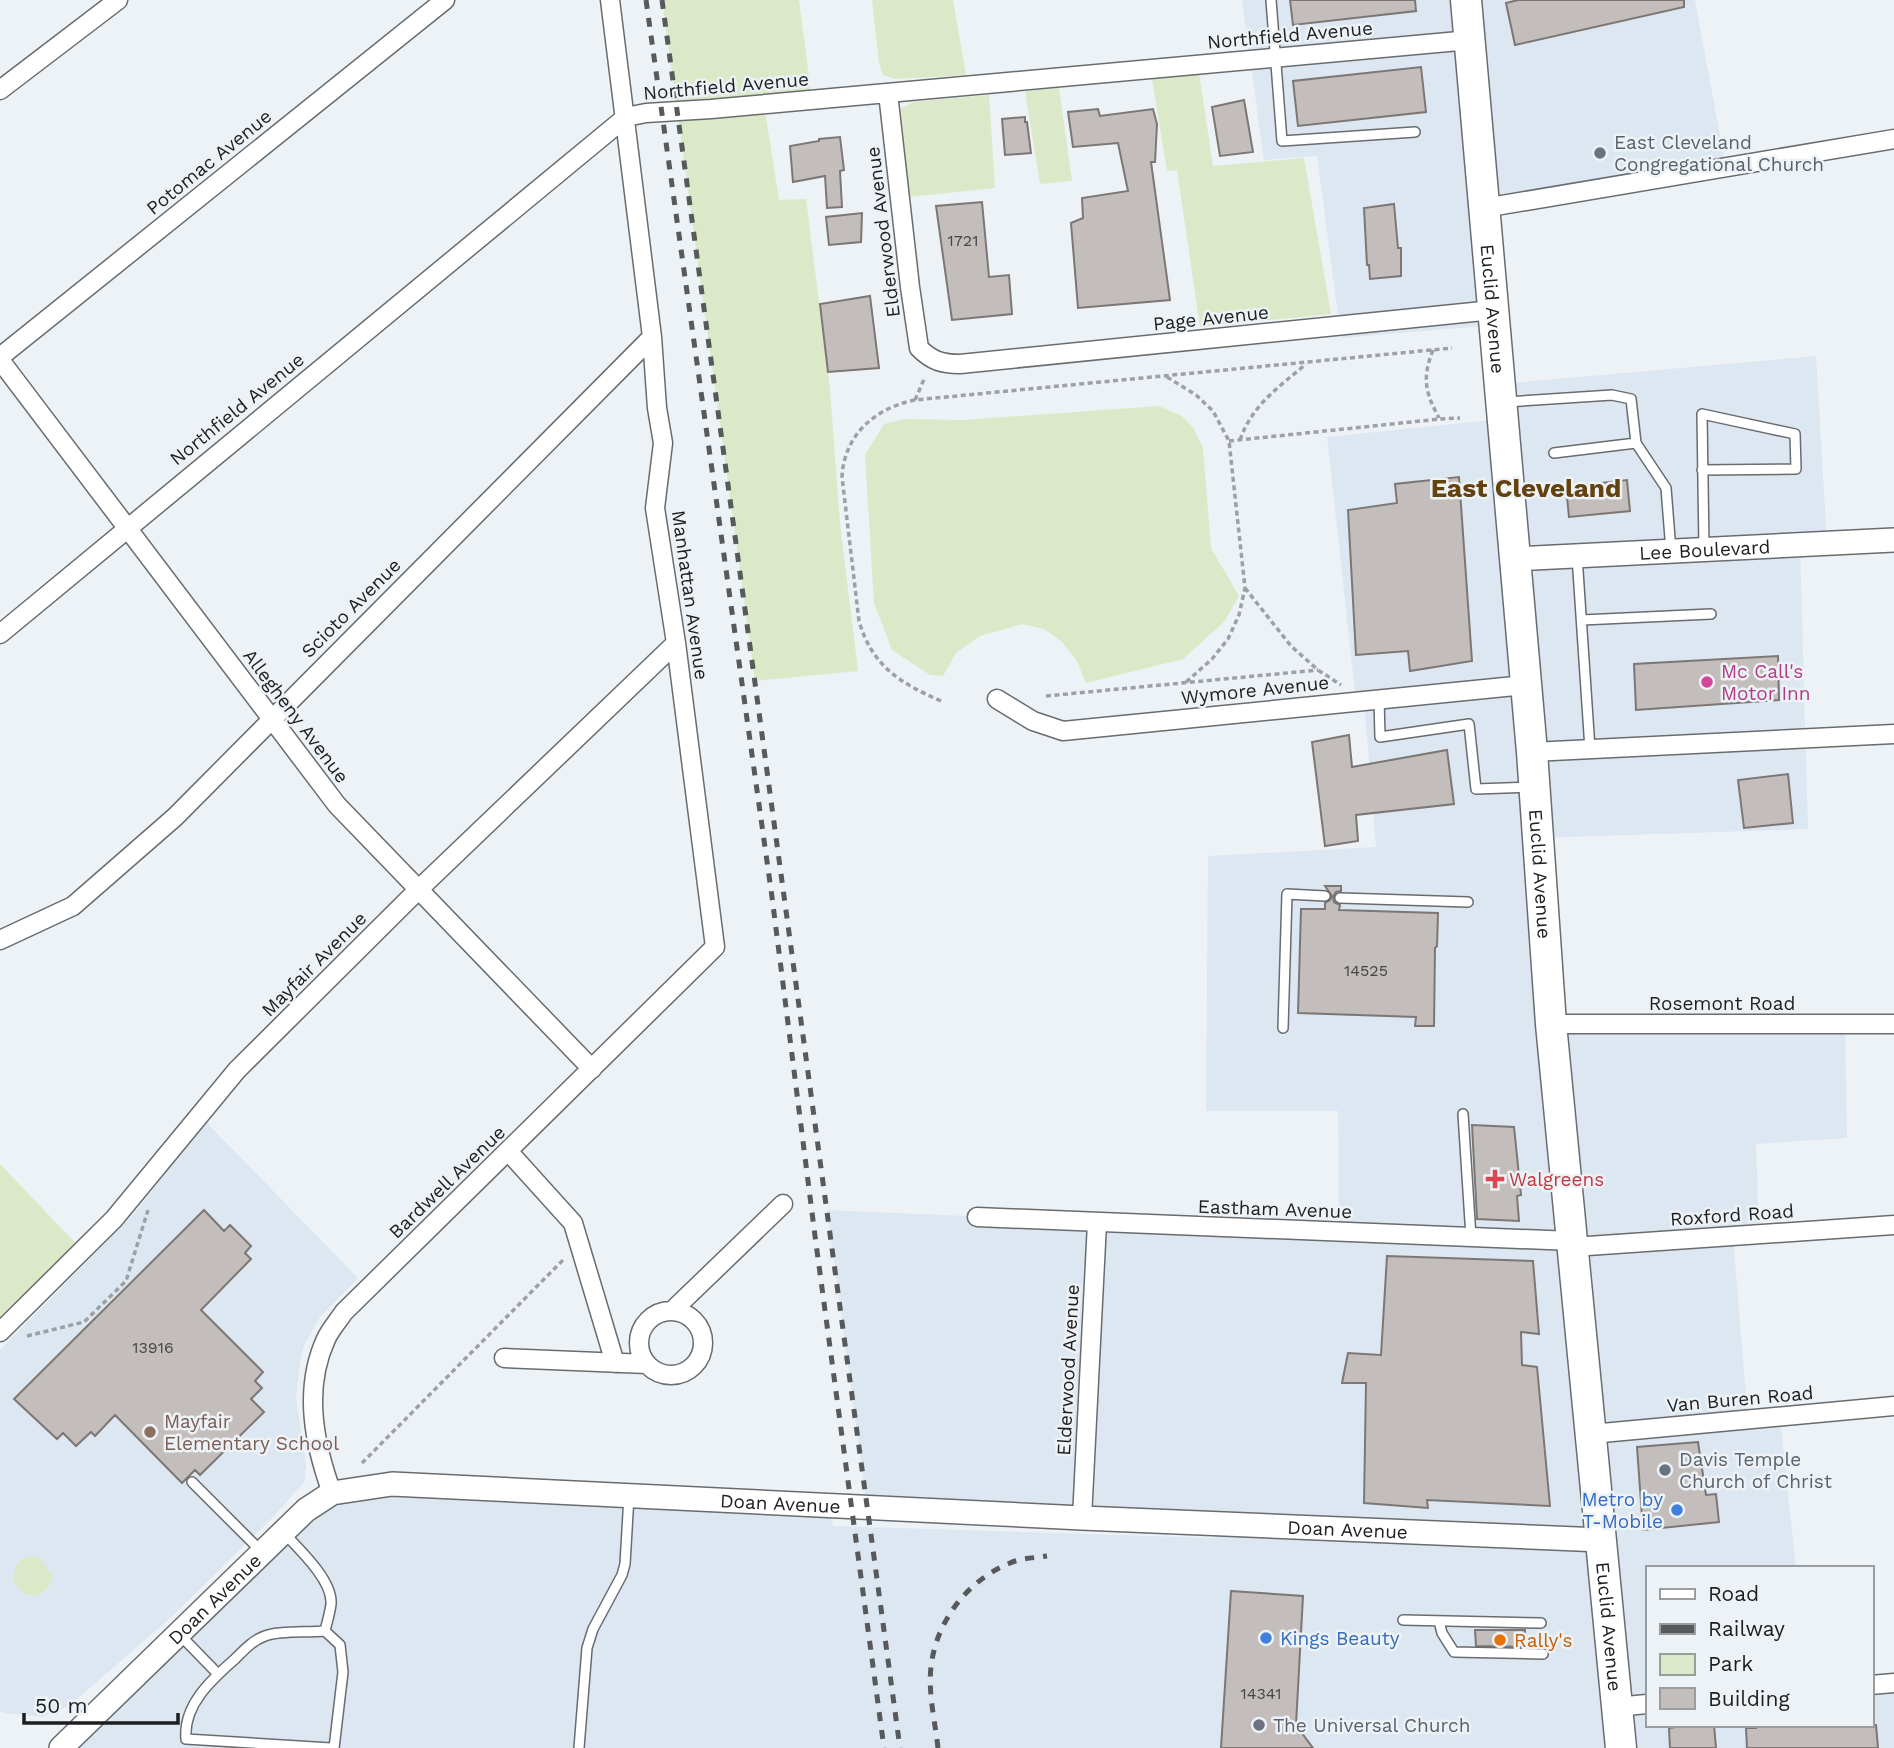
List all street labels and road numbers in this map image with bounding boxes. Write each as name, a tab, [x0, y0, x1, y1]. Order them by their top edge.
street label: Northfield Avenue	[1206, 16, 1374, 54]
street label: Northfield Avenue	[642, 67, 810, 105]
street label: Potomac Avenue	[142, 104, 276, 220]
street label: Elderwood Avenue	[861, 145, 905, 319]
street label: Euclid Avenue	[1476, 243, 1510, 375]
street label: Page Avenue	[1152, 300, 1270, 336]
street label: Northfield Avenue	[165, 348, 309, 470]
street label: Manhattan Avenue	[667, 509, 713, 681]
street label: Lee Boulevard	[1639, 535, 1771, 564]
street label: Scioto Avenue	[296, 553, 406, 663]
street label: Allegheny Avenue	[238, 645, 354, 787]
street label: Wymore Avenue	[1180, 671, 1330, 709]
street label: Euclid Avenue	[1525, 808, 1557, 939]
street label: Mayfair Avenue	[257, 907, 371, 1021]
street label: Rosemont Road	[1649, 992, 1795, 1015]
street label: Bardwell Avenue	[384, 1121, 510, 1243]
street label: Eastham Avenue	[1197, 1195, 1353, 1223]
street label: Roxford Road	[1669, 1199, 1795, 1231]
street label: Elderwood Avenue	[1052, 1284, 1084, 1456]
street label: Van Buren Road	[1666, 1381, 1814, 1417]
street label: Doan Avenue	[719, 1489, 841, 1518]
street label: Doan Avenue	[1287, 1515, 1408, 1543]
street label: Doan Avenue	[163, 1549, 266, 1649]
street label: Euclid Avenue	[1592, 1561, 1627, 1692]

